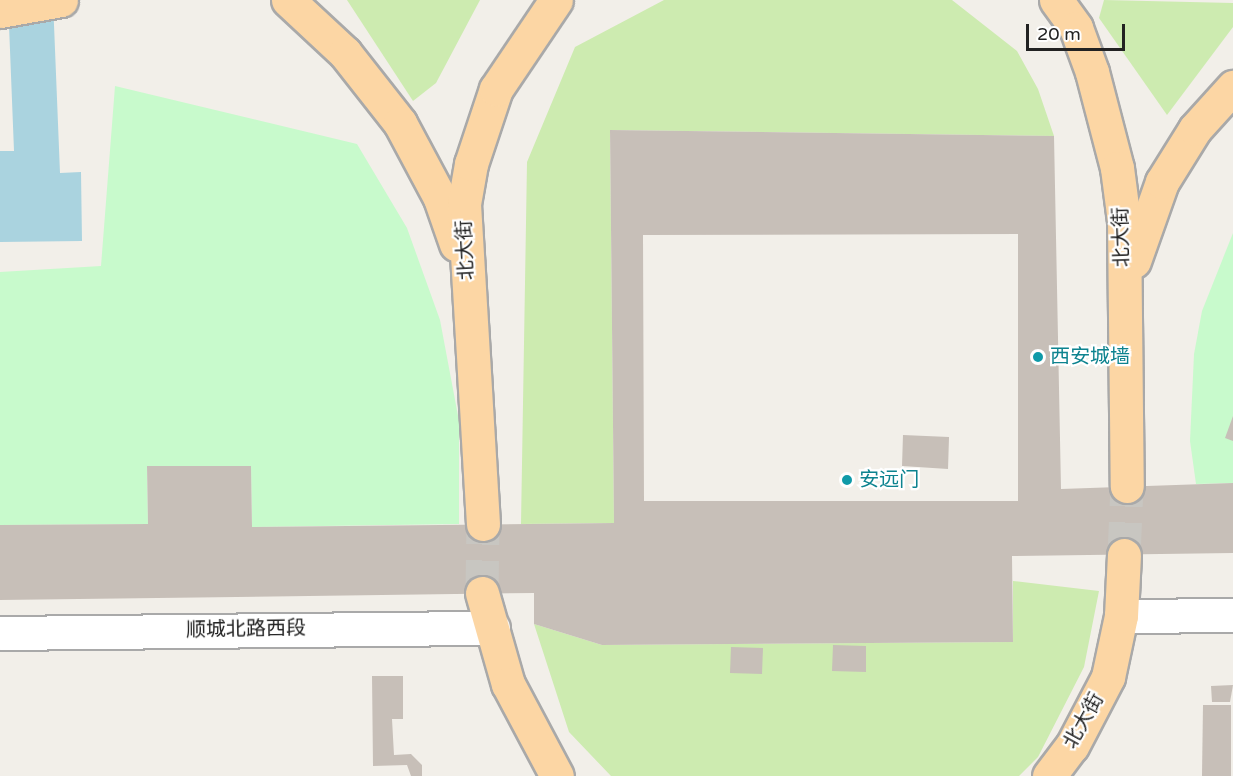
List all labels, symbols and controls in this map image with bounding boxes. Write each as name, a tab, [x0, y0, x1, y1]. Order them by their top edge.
scale bar	[1029, 12, 1128, 50]
text: 20 m	[1037, 23, 1081, 45]
street label: 北大街	[1109, 207, 1135, 267]
street label: 北大街	[452, 219, 480, 281]
place label: 西安城墙	[1050, 345, 1130, 369]
marker: 西安城墙	[1031, 350, 1045, 364]
place label: 安远门	[859, 468, 919, 492]
marker: 安远门	[840, 473, 854, 487]
street label: 顺城北路西段	[186, 617, 306, 643]
street label: 北大街	[1059, 689, 1109, 753]

